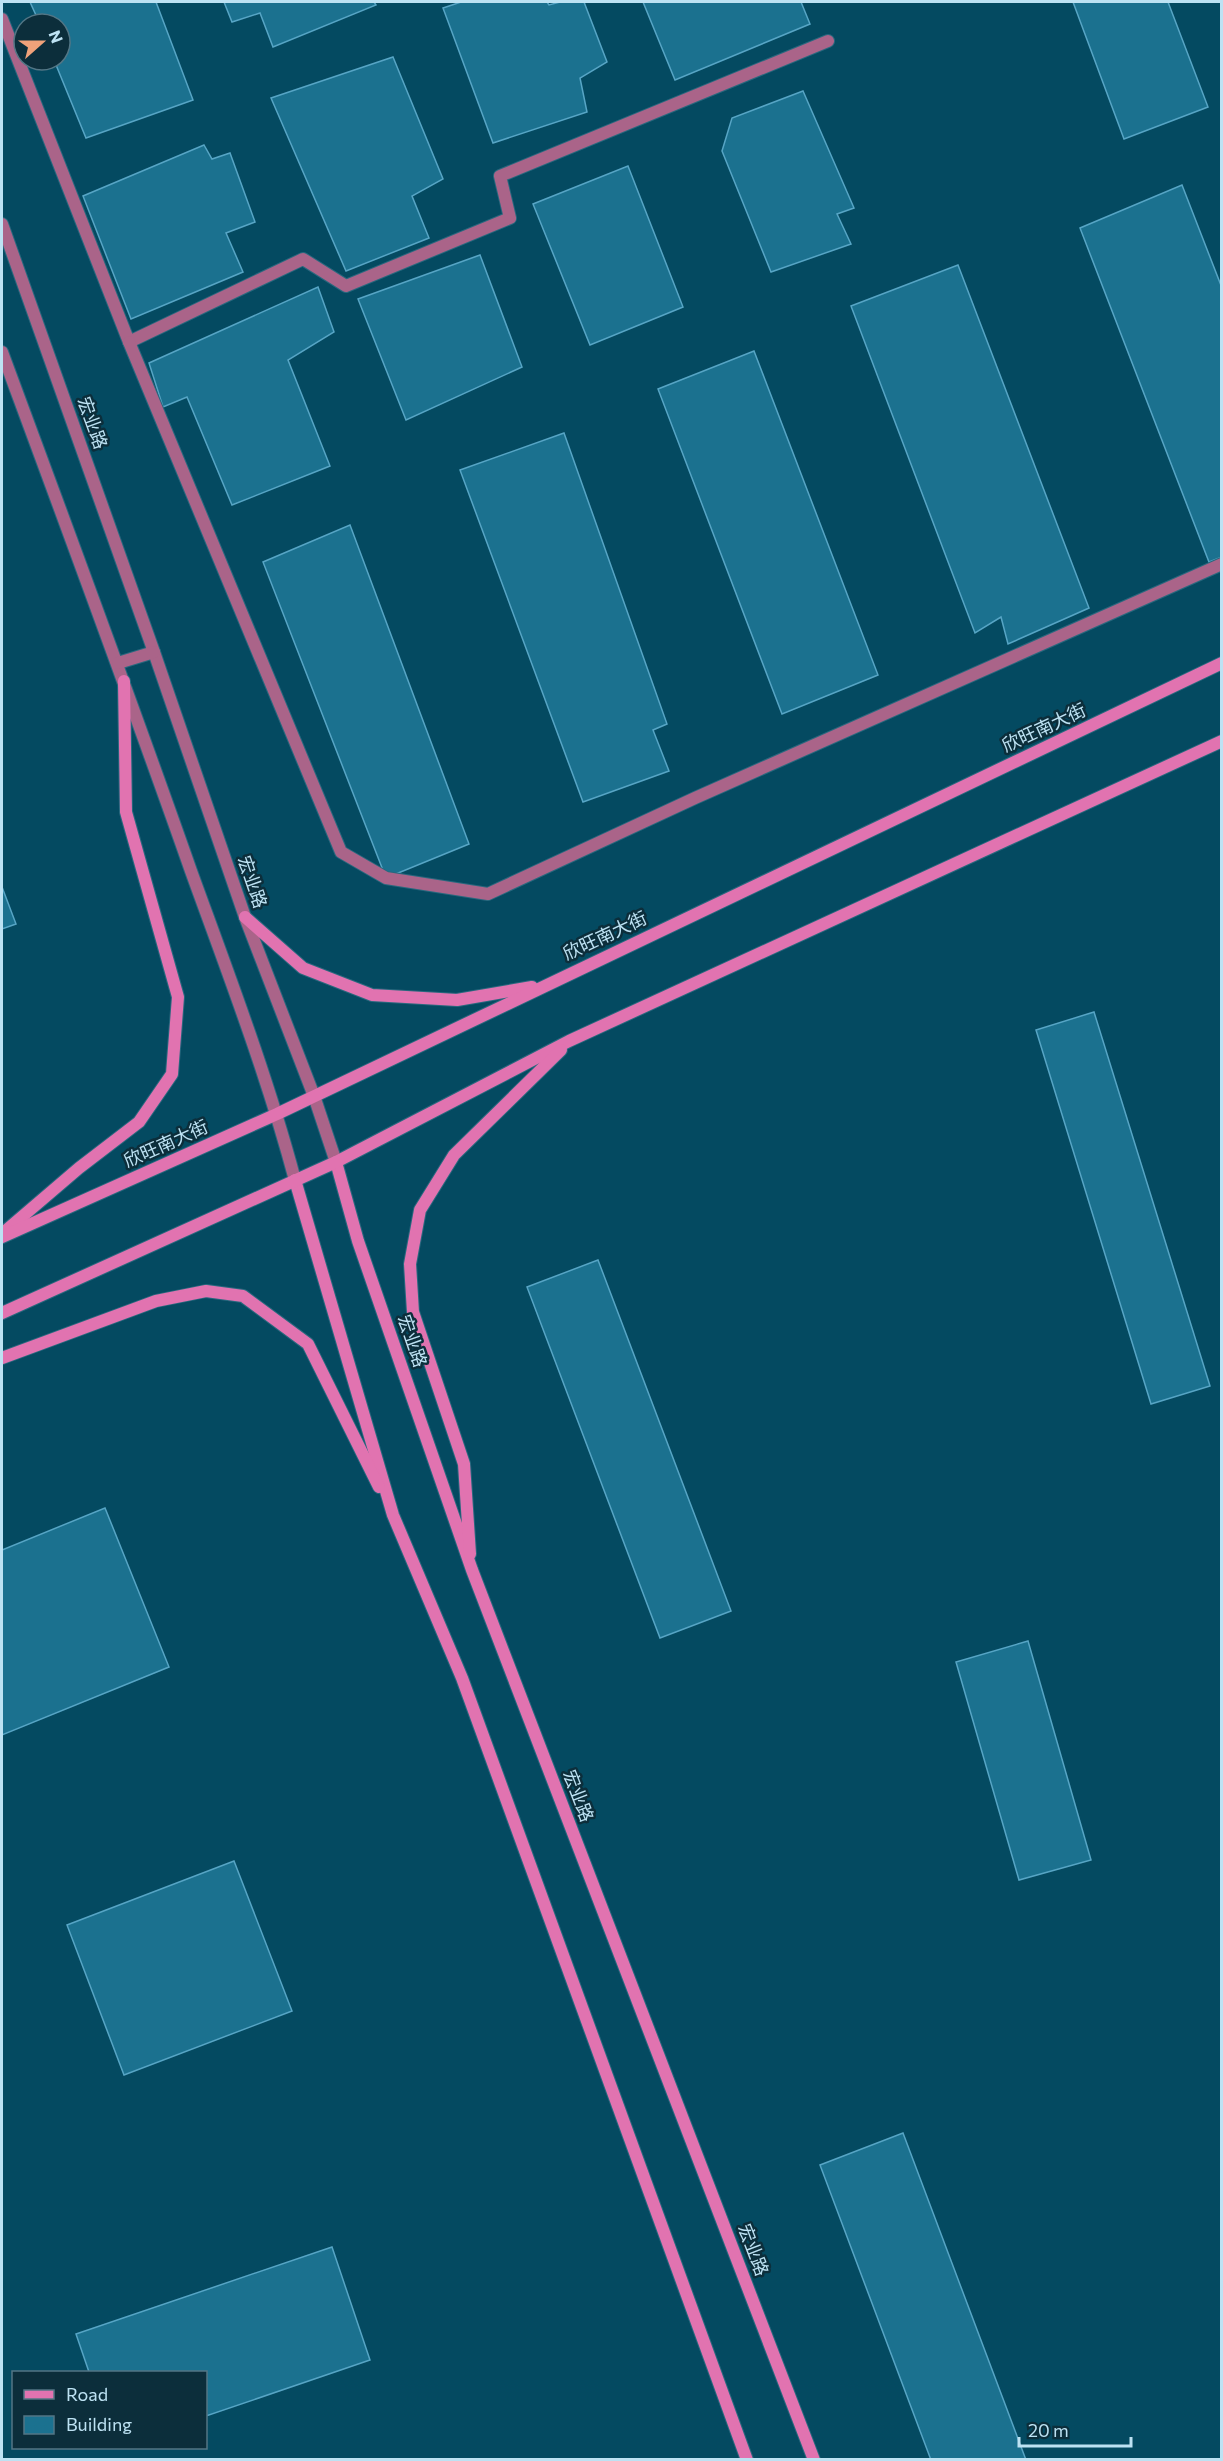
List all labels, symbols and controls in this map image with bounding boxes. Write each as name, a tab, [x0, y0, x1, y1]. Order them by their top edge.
north arrow	[12, 12, 72, 72]
text: N	[45, 27, 67, 45]
street label: 宏业路	[73, 394, 113, 452]
street label: 欣旺南大街	[998, 698, 1089, 756]
street label: 宏业路	[234, 853, 272, 911]
street label: 欣旺南大街	[559, 906, 650, 964]
street label: 欣旺南大街	[120, 1115, 211, 1171]
street label: 宏业路	[394, 1312, 432, 1370]
street label: 宏业路	[559, 1766, 599, 1825]
street label: 宏业路	[734, 2220, 774, 2279]
legend	[12, 2371, 207, 2449]
text: Road	[66, 2383, 108, 2405]
scale bar	[1019, 2410, 1132, 2448]
text: Building	[66, 2413, 132, 2435]
text: 20 m	[1028, 2419, 1069, 2441]

